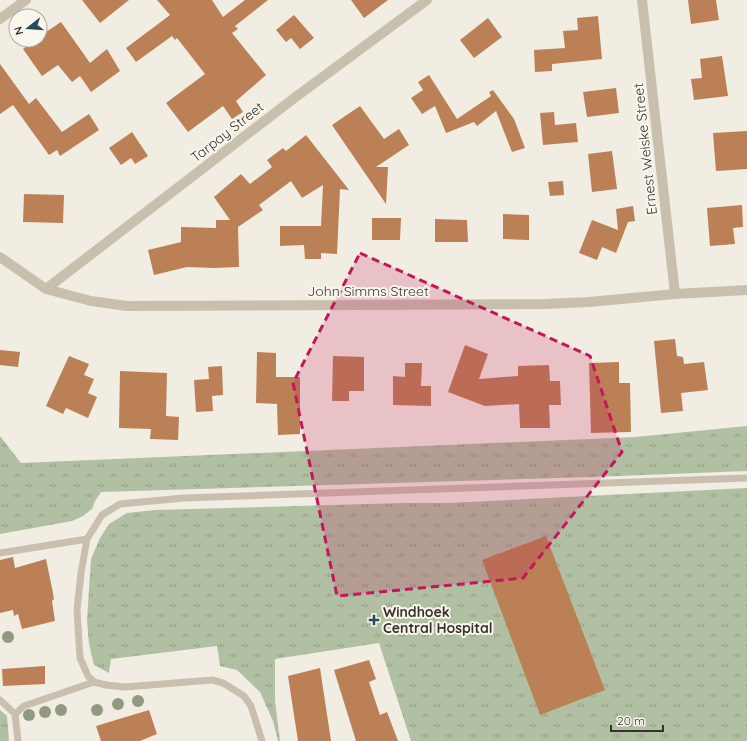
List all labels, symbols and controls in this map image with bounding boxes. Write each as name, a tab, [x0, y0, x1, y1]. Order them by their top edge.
north arrow	[8, 8, 48, 48]
text: N	[11, 25, 26, 37]
street label: Ernest Weiske Street	[629, 82, 661, 216]
street label: Tarpay Street	[187, 98, 267, 166]
street label: John Simms Street	[307, 282, 429, 300]
place label: Windhoek Central Hospital	[383, 603, 492, 637]
marker: Windhoek Central Hospital	[368, 614, 380, 626]
scale bar	[611, 707, 663, 733]
text: 20 m	[617, 713, 645, 728]

